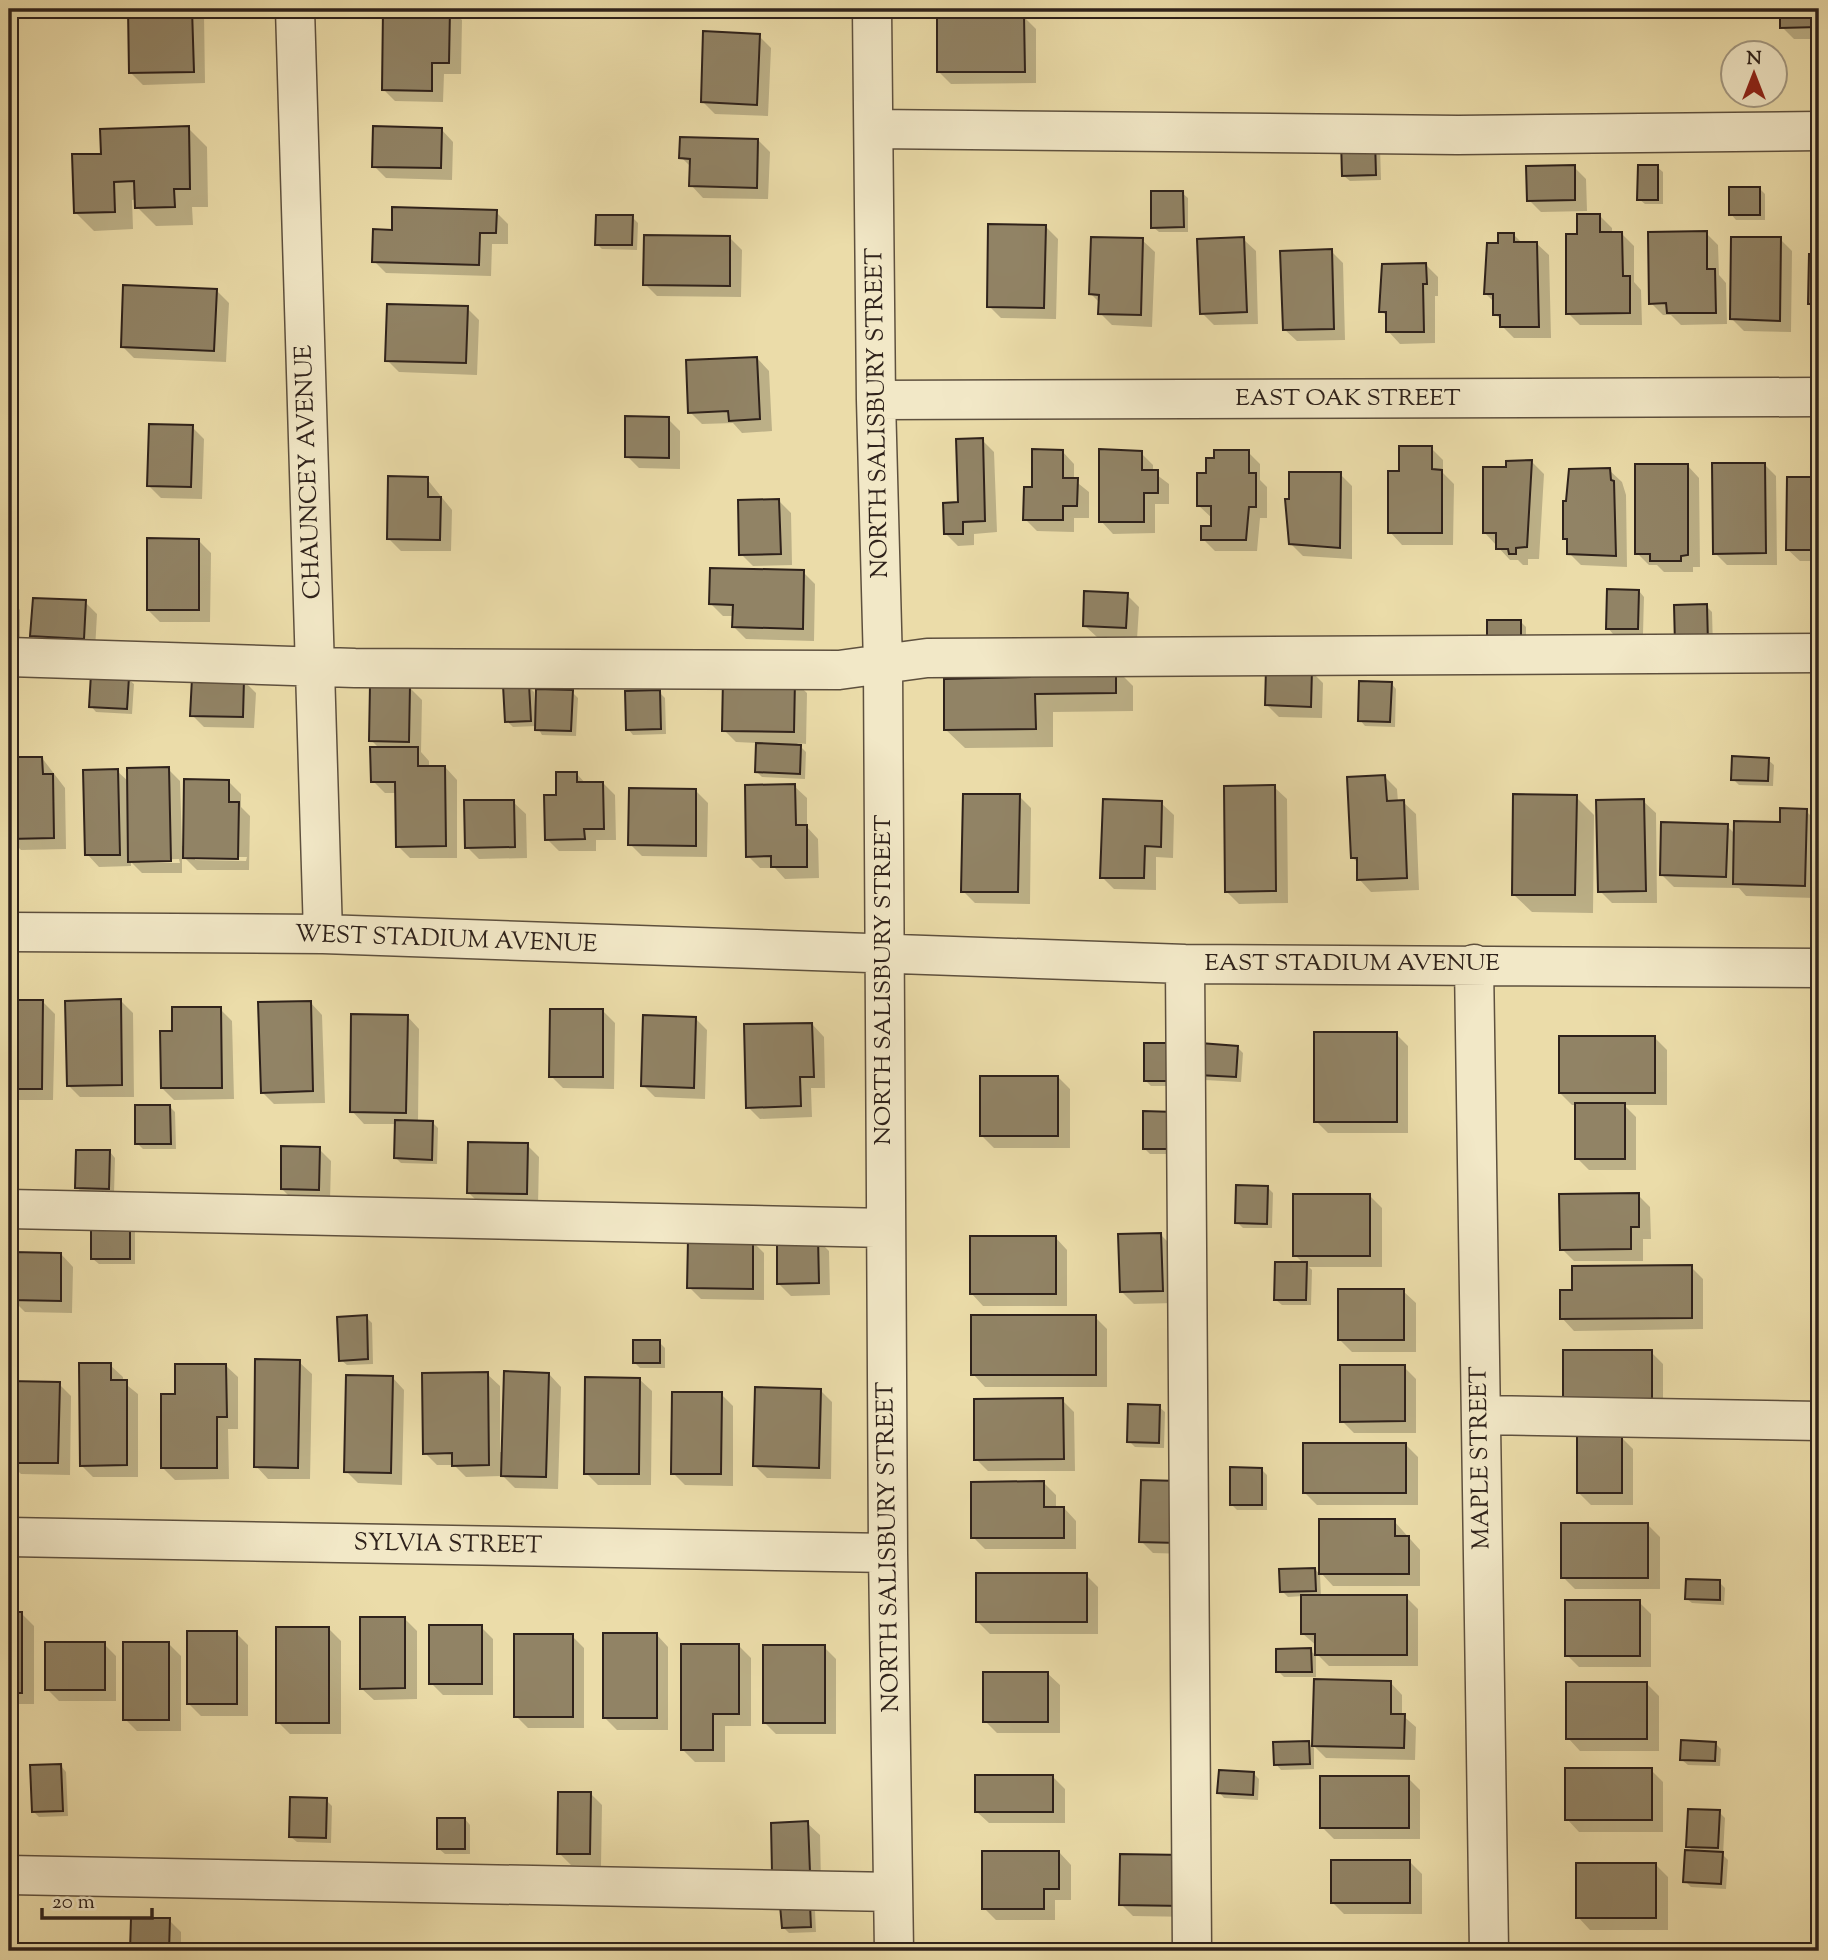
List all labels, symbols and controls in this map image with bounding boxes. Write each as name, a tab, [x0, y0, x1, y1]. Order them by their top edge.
north arrow	[1720, 38, 1790, 108]
text: N	[1746, 46, 1762, 73]
street label: NORTH SALISBURY STREET	[858, 247, 898, 579]
street label: CHAUNCEY AVENUE	[288, 344, 330, 600]
street label: EAST OAK STREET	[1235, 382, 1461, 416]
street label: NORTH SALISBURY STREET	[867, 815, 901, 1145]
street label: WEST STADIUM AVENUE	[294, 918, 598, 962]
street label: EAST STADIUM AVENUE	[1204, 947, 1500, 981]
street label: MAPLE STREET	[1462, 1366, 1500, 1550]
street label: NORTH SALISBURY STREET	[869, 1381, 909, 1713]
street label: SYLVIA STREET	[353, 1526, 543, 1564]
scale bar	[42, 1876, 152, 1920]
text: 20 m	[52, 1888, 95, 1918]

